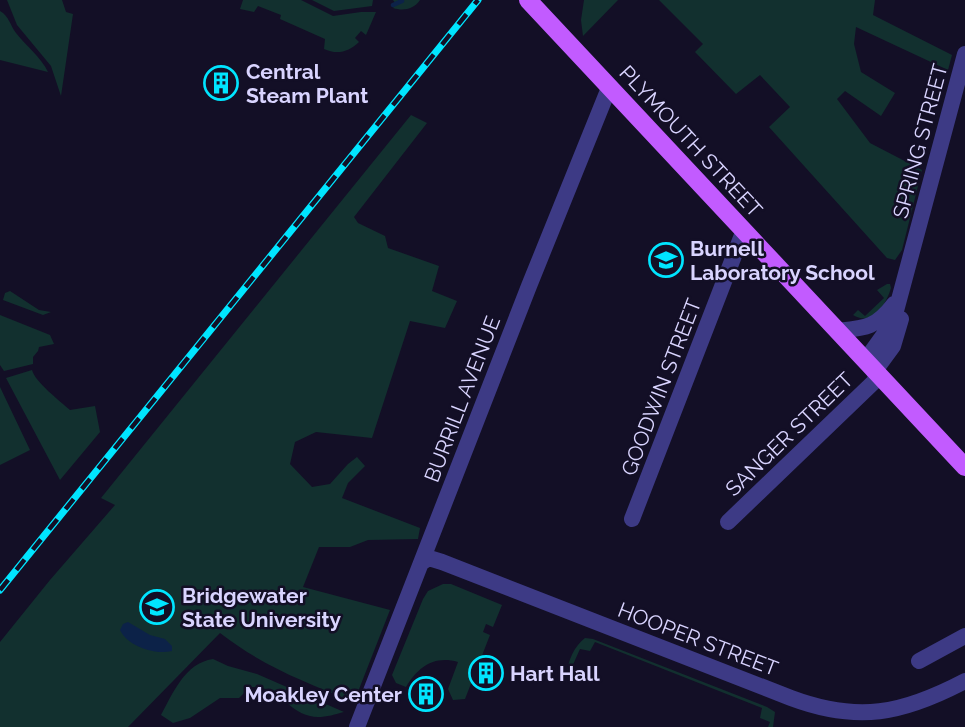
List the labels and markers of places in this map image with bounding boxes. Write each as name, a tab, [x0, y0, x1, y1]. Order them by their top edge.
place label: Central Steam Plant	[246, 59, 368, 108]
building icon: Central Steam Plant	[202, 64, 240, 102]
place label: Burnell Laboratory School	[690, 236, 875, 285]
school or university icon: Burnell Laboratory School	[647, 241, 685, 279]
place label: Bridgewater State University	[182, 583, 341, 632]
school or university icon: Bridgewater State University	[138, 588, 176, 626]
building icon: Hart Hall	[467, 654, 505, 692]
place label: Hart Hall	[510, 661, 600, 686]
building icon: Moakley Center	[407, 675, 445, 713]
place label: Moakley Center	[244, 682, 402, 707]

